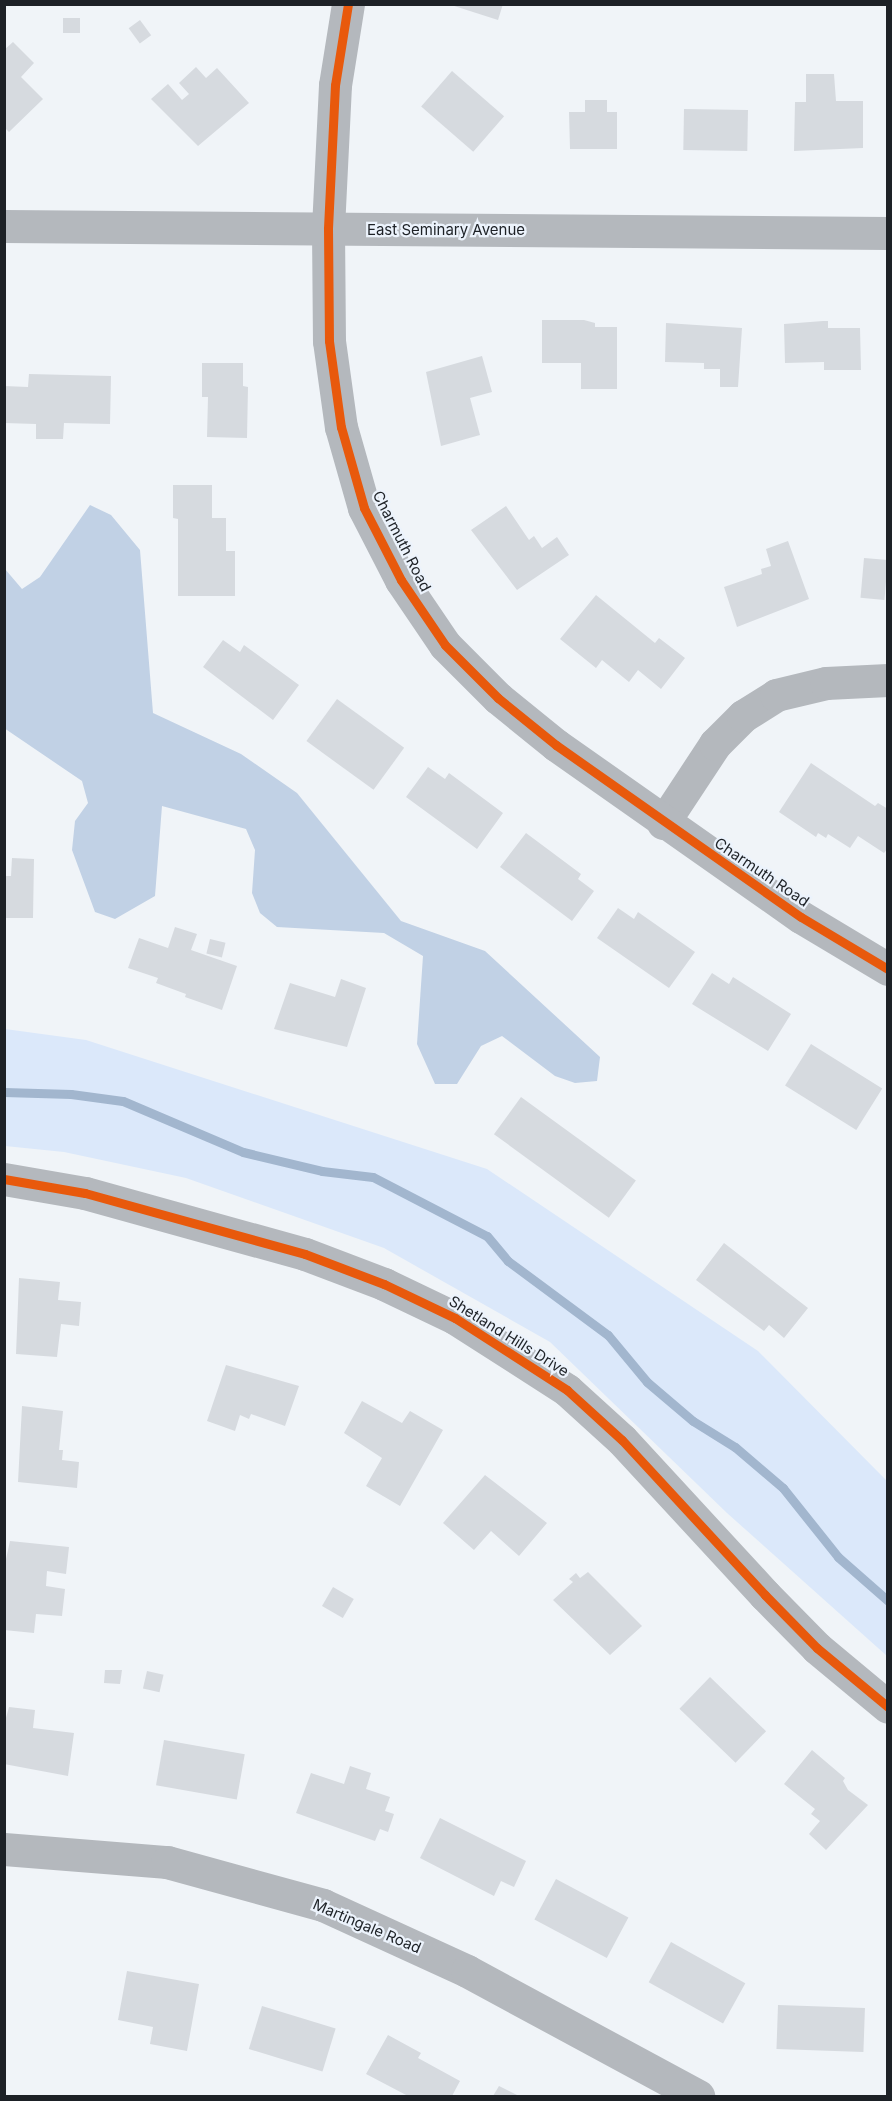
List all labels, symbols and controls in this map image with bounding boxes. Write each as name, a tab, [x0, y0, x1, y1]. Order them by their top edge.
street label: East Seminary Avenue	[367, 221, 525, 239]
street label: Charmuth Road	[369, 488, 435, 594]
street label: Charmuth Road	[711, 834, 813, 910]
street label: Shetland Hills Drive	[446, 1292, 572, 1380]
street label: Martingale Road	[310, 1895, 424, 1957]

